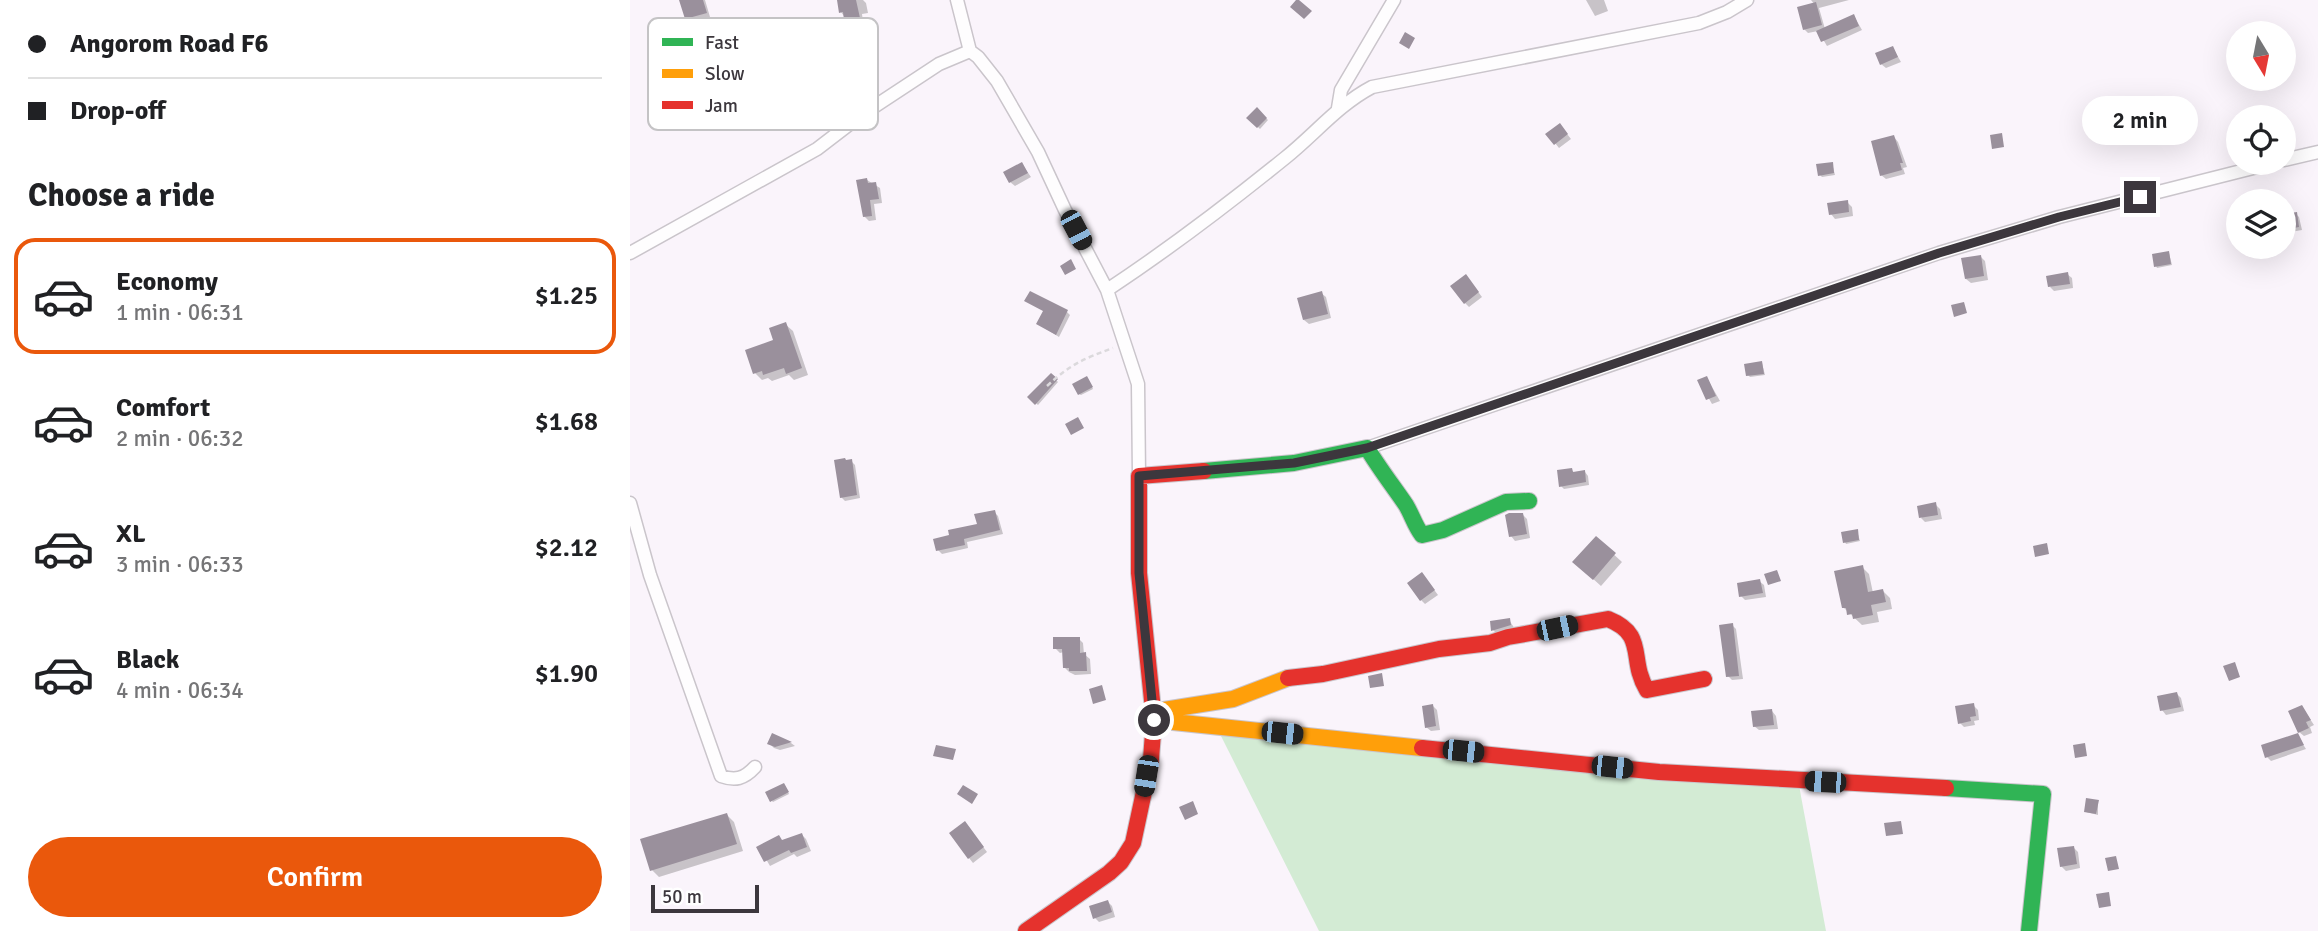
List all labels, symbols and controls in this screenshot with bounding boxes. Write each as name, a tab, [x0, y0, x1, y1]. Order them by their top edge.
legend	[648, 18, 878, 130]
north arrow	[2226, 21, 2296, 91]
map controls	[2226, 21, 2296, 259]
text: Angorom Road F6	[70, 28, 269, 60]
text: Fast	[705, 31, 739, 55]
text: Slow	[705, 62, 745, 86]
text: Jam	[705, 94, 738, 118]
text: Drop-off	[70, 95, 166, 127]
callout: 2 min	[2082, 96, 2198, 144]
button: locate	[2226, 105, 2296, 175]
text: 2 min	[2112, 106, 2168, 135]
text: Choose a ride	[28, 176, 215, 215]
route end	[2124, 181, 2156, 213]
button: layers	[2226, 189, 2296, 259]
car	[1057, 207, 1096, 253]
icon: car	[32, 265, 95, 328]
text: Economy	[116, 266, 218, 298]
text: $1.25	[535, 280, 598, 312]
text: 1 min · 06:31	[116, 298, 244, 327]
icon: car	[32, 391, 95, 454]
text: Comfort	[116, 392, 210, 424]
text: $1.68	[535, 406, 598, 438]
text: 2 min · 06:32	[116, 424, 244, 453]
icon: car	[32, 517, 95, 580]
text: XL	[116, 518, 146, 550]
text: $2.12	[535, 532, 598, 564]
text: 3 min · 06:33	[116, 550, 244, 579]
car	[1535, 613, 1580, 643]
icon: car	[32, 643, 95, 706]
text: Black	[116, 644, 179, 676]
text: $1.90	[535, 658, 598, 690]
text: 4 min · 06:34	[116, 676, 244, 705]
route start	[1138, 704, 1170, 736]
car	[1261, 720, 1304, 746]
car	[1442, 738, 1485, 764]
car	[1133, 754, 1160, 798]
car	[1591, 754, 1634, 780]
car	[1804, 770, 1847, 794]
button: Confirm	[28, 837, 602, 917]
scale bar	[651, 882, 760, 914]
text: 50 m	[662, 885, 702, 909]

